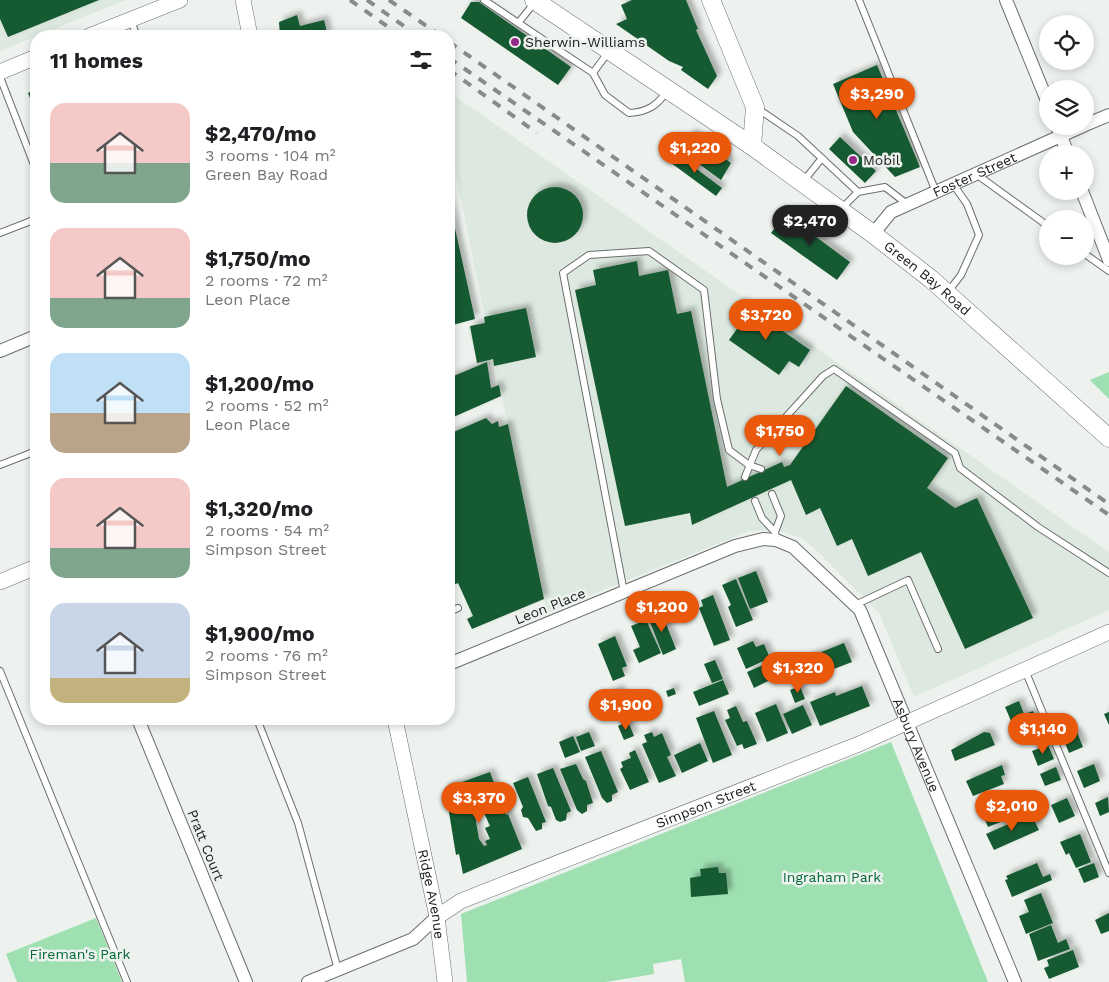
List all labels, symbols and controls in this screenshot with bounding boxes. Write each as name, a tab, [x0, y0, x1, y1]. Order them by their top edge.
map controls	[1039, 15, 1094, 265]
button: locate	[1039, 15, 1094, 70]
place label: Sherwin-Williams	[525, 34, 645, 50]
marker: Sherwin-Williams	[509, 36, 521, 48]
icon: filters	[407, 46, 435, 74]
text: 11 homes	[50, 48, 143, 73]
pin: $3,290	[836, 78, 918, 120]
button: layers	[1039, 80, 1094, 135]
text: $3,290	[850, 84, 904, 103]
text: $2,470/mo	[205, 121, 316, 146]
icon: home	[90, 123, 150, 183]
pin: $1,220	[654, 132, 736, 174]
text: $1,220	[669, 138, 721, 157]
button: +	[1039, 145, 1094, 200]
text: 3 rooms · 104 m²	[205, 146, 336, 165]
street label: Foster Street	[930, 149, 1019, 200]
place label: Mobil	[863, 152, 901, 168]
marker: Mobil	[847, 154, 859, 166]
text: Green Bay Road	[205, 165, 328, 184]
pin: $2,470	[769, 204, 851, 247]
button: −	[1039, 210, 1094, 265]
text: $2,470	[783, 211, 837, 230]
street label: Green Bay Road	[881, 238, 974, 319]
text: $1,750/mo	[205, 246, 310, 271]
icon: home	[90, 248, 150, 308]
text: 2 rooms · 72 m²	[205, 271, 328, 290]
text: Leon Place	[205, 290, 290, 309]
pin: $3,720	[725, 298, 807, 341]
text: $3,720	[740, 305, 792, 324]
text: $1,200/mo	[205, 371, 314, 396]
icon: home	[90, 373, 150, 433]
text: 2 rooms · 52 m²	[205, 396, 329, 415]
pin: $1,750	[739, 414, 821, 457]
text: Leon Place	[205, 415, 290, 434]
text: $1,750	[755, 421, 805, 440]
text: $1,320/mo	[205, 496, 313, 521]
icon: home	[90, 498, 150, 558]
text: 2 rooms · 54 m²	[205, 521, 329, 540]
text: Simpson Street	[205, 540, 326, 559]
street label: Leon Place	[512, 585, 588, 627]
pin: $1,200	[621, 590, 703, 633]
text: $1,200	[636, 597, 688, 616]
text: $1,900/mo	[205, 621, 315, 646]
icon: home	[90, 623, 150, 683]
text: 2 rooms · 76 m²	[205, 646, 328, 665]
pin: $1,320	[757, 652, 839, 694]
text: $1,320	[772, 658, 824, 677]
text: Simpson Street	[205, 665, 326, 684]
pin: $1,900	[585, 688, 667, 731]
text: $1,900	[600, 695, 652, 714]
street label: Asbury Avenue	[890, 696, 943, 794]
pin: $1,140	[1002, 712, 1084, 755]
text: $1,140	[1019, 719, 1067, 738]
street label: Simpson Street	[653, 777, 758, 831]
pin: $3,370	[438, 782, 520, 824]
text: $3,370	[452, 788, 506, 807]
pin: $2,010	[971, 790, 1053, 832]
text: $2,010	[986, 796, 1038, 815]
street label: Pratt Court	[185, 807, 228, 883]
street label: Ridge Avenue	[415, 848, 448, 940]
park label: Ingraham Park	[783, 869, 881, 885]
park label: Fireman's Park	[30, 946, 130, 962]

